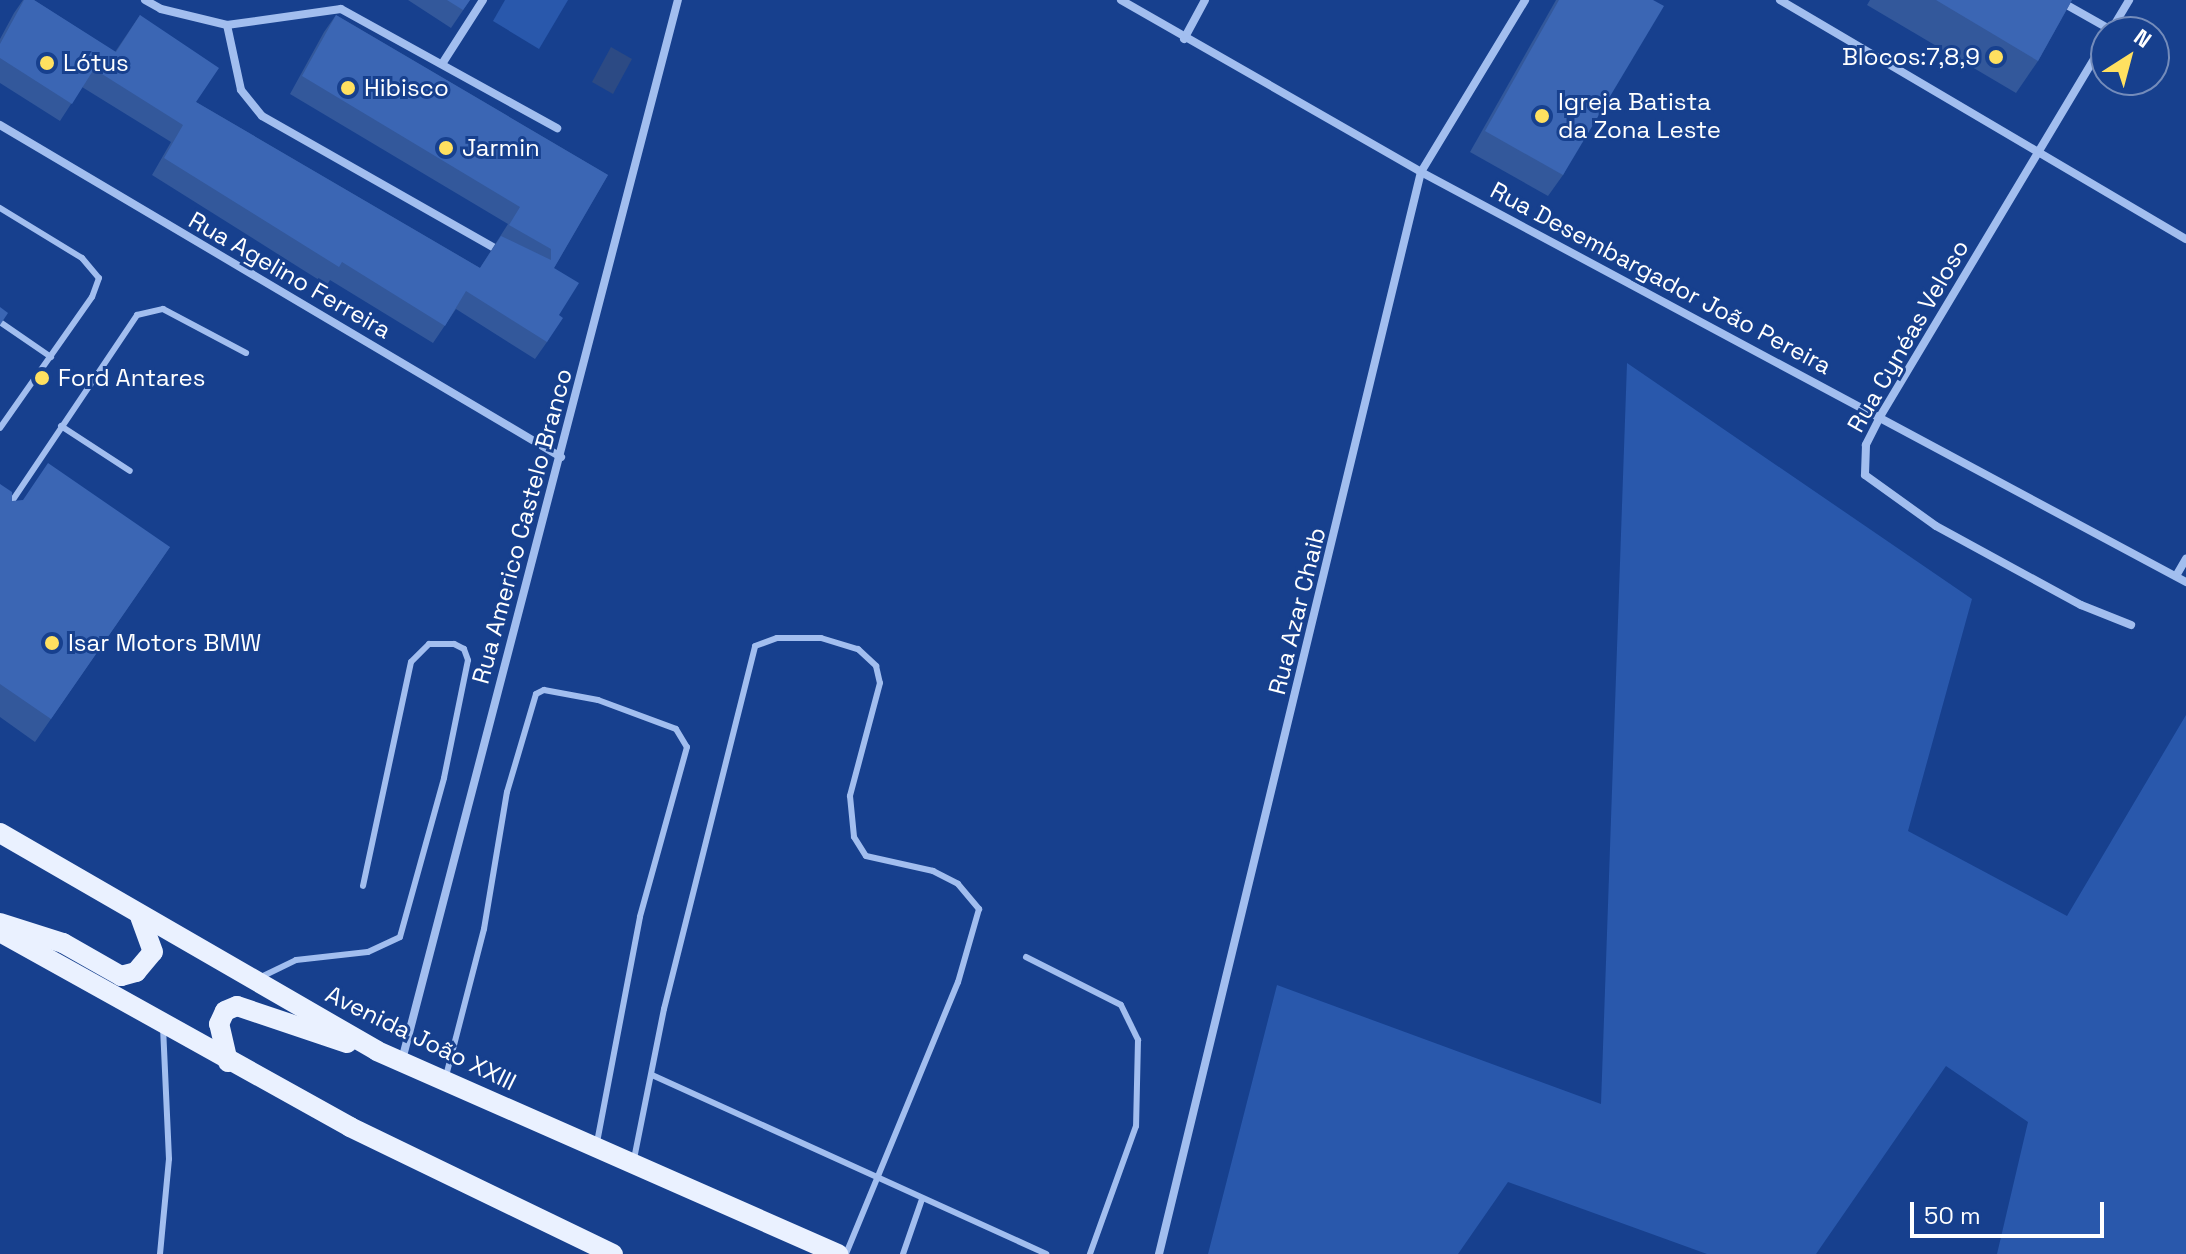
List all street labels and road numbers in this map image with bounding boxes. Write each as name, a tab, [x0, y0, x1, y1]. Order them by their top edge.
street label: Rua Desembargador João Pereira	[1486, 176, 1836, 380]
street label: Rua Agelino Ferreira	[184, 205, 396, 345]
street label: Rua Cynéas Veloso	[1841, 235, 1975, 437]
street label: Rua Americo Castelo Branco	[466, 365, 578, 687]
street label: Rua Azar Chaib	[1262, 524, 1332, 698]
street label: Avenida João XXIII	[321, 979, 521, 1097]

